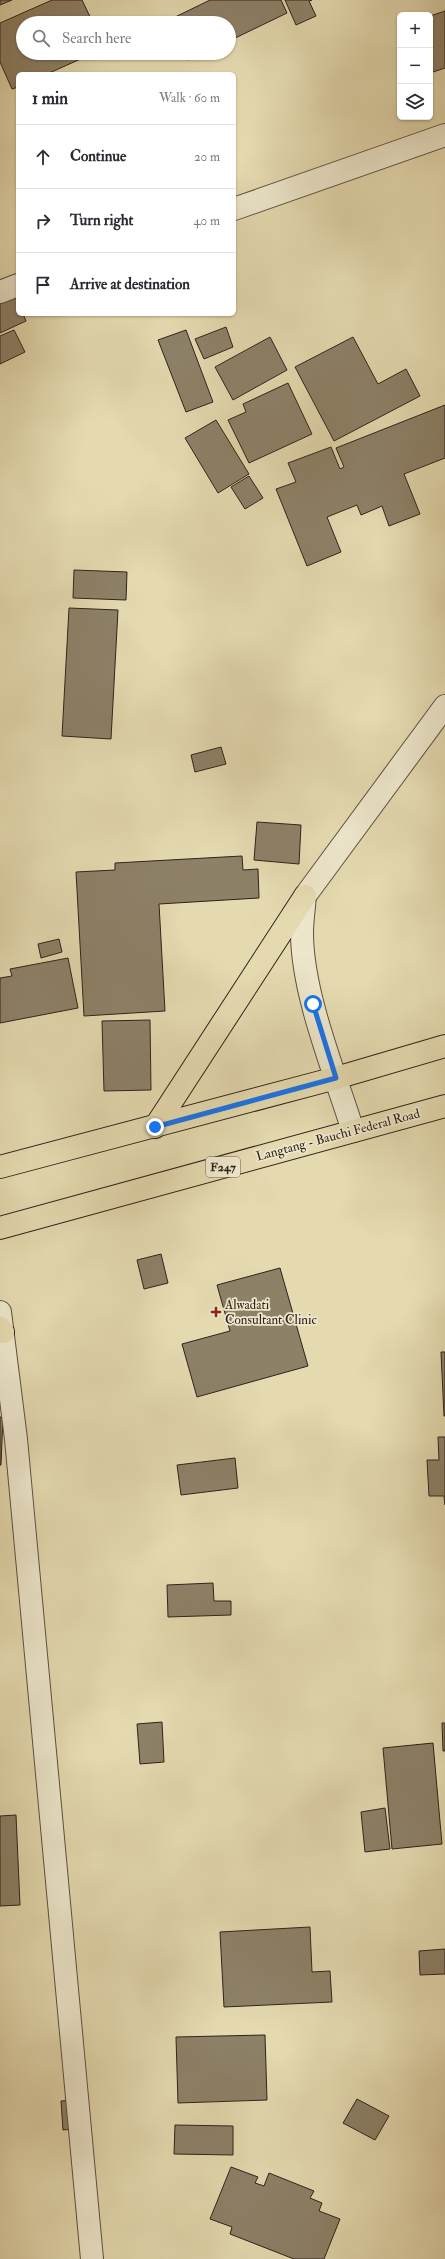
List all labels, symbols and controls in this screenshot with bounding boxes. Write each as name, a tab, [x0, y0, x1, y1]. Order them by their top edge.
map controls	[397, 12, 433, 120]
button: +	[397, 12, 433, 48]
search box	[16, 16, 236, 60]
icon: search	[30, 27, 52, 49]
text: Search here	[62, 29, 131, 48]
button: −	[397, 48, 433, 84]
button: layers	[397, 84, 433, 120]
text: 1 min	[32, 88, 68, 109]
text: Walk · 60 m	[159, 90, 220, 106]
icon: ahead	[32, 146, 54, 168]
text: Continue	[70, 147, 126, 166]
text: 20 m	[194, 149, 220, 165]
icon: right	[32, 210, 54, 232]
text: Turn right	[70, 211, 133, 230]
text: 40 m	[194, 213, 220, 229]
icon: arrive	[32, 274, 54, 296]
text: Arrive at destination	[70, 275, 190, 294]
route start	[304, 995, 322, 1013]
street label: Langtang - Bauchi Federal Road	[254, 1105, 422, 1165]
route end	[146, 1118, 164, 1136]
road number: F247	[206, 1157, 240, 1177]
place label: Alwadati Consultant Clinic	[224, 1297, 317, 1328]
marker: Alwadati Consultant Clinic	[210, 1306, 222, 1318]

